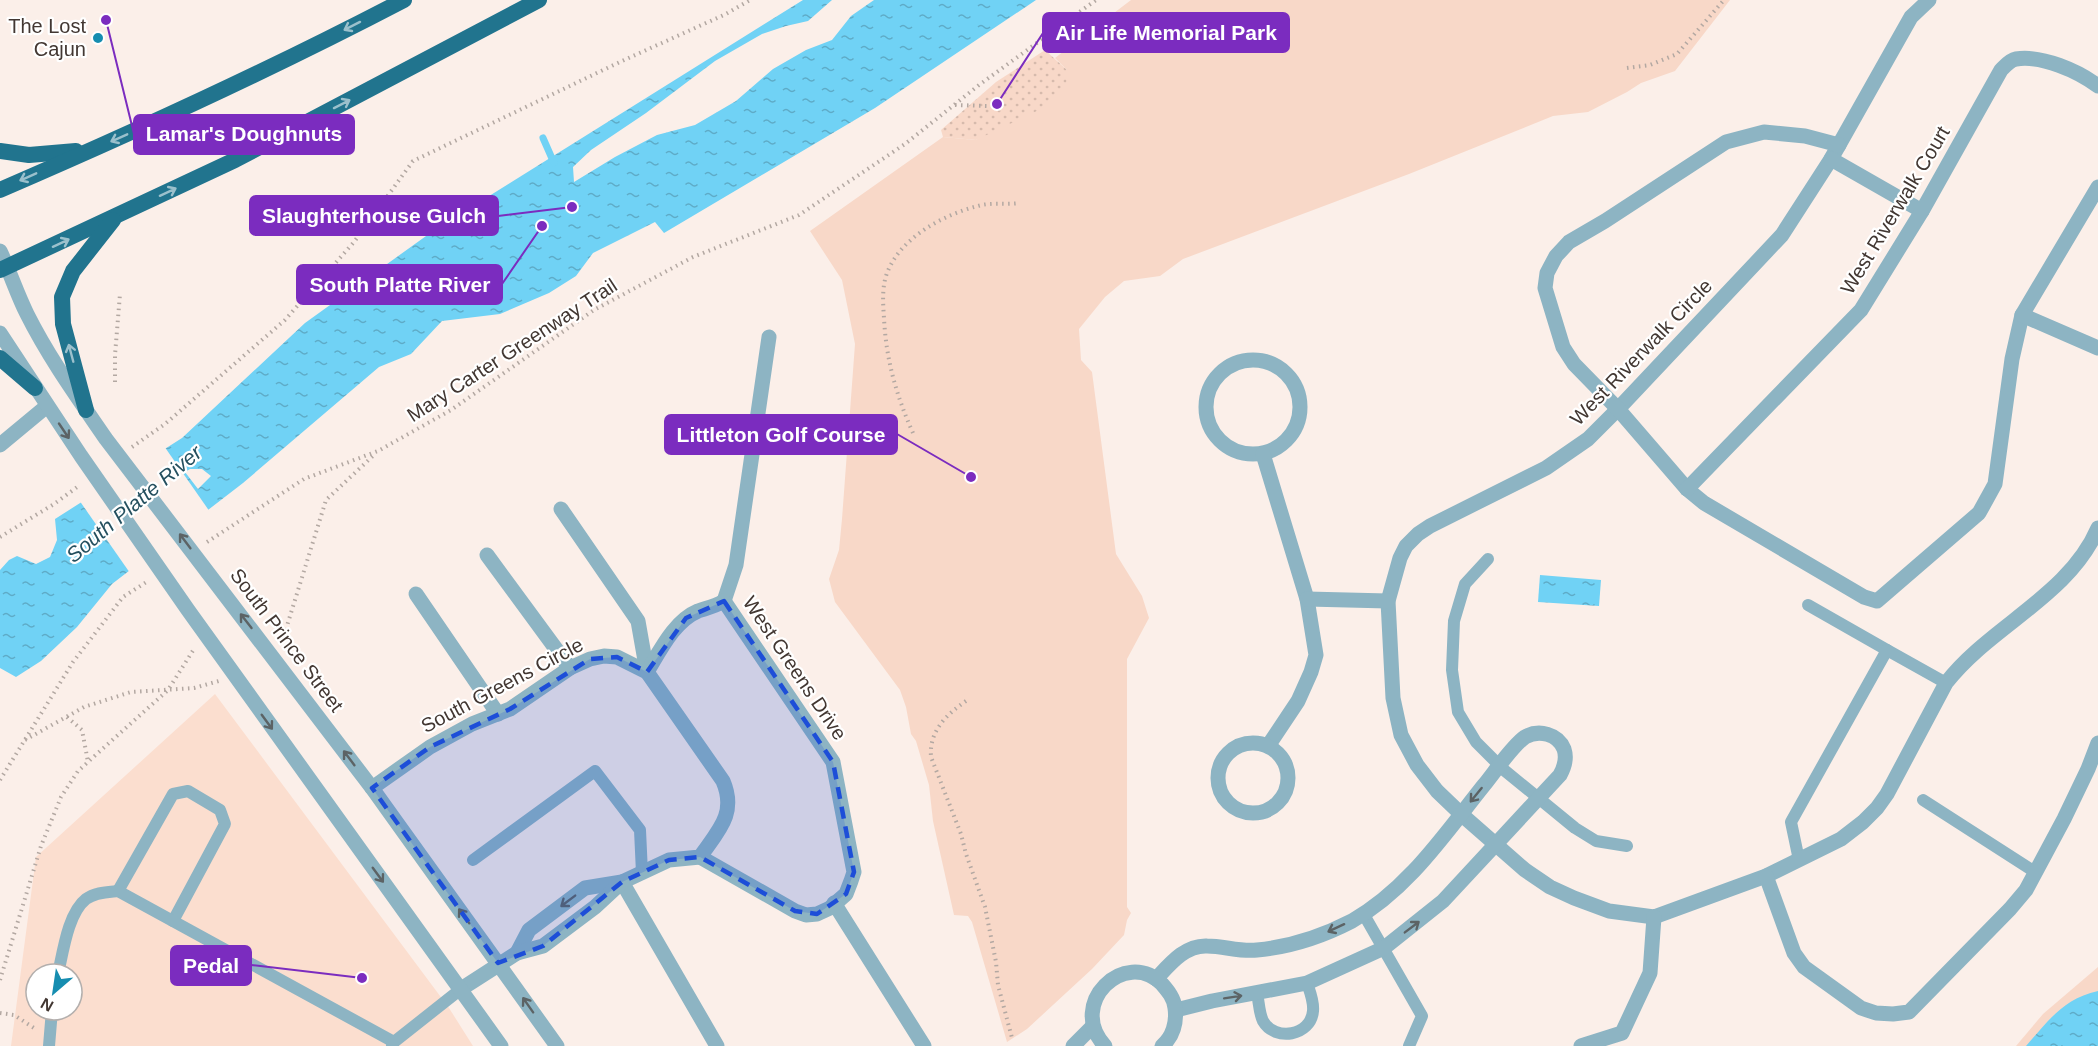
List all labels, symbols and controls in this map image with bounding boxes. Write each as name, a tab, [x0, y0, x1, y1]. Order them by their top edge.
callout: Air Life Memorial Park	[1043, 13, 1289, 52]
place label: The Lost Cajun	[8, 15, 86, 60]
one-way arrow	[343, 21, 361, 33]
text: Air Life Memorial Park	[1055, 21, 1277, 44]
marker: The Lost Cajun	[91, 31, 105, 45]
one-way arrow	[333, 98, 350, 110]
callout: Lamar's Doughnuts	[134, 115, 354, 154]
text: Lamar's Doughnuts	[146, 122, 342, 145]
street label: West Riverwalk Court	[1836, 122, 1954, 298]
one-way arrow	[110, 133, 129, 144]
one-way arrow	[19, 173, 37, 184]
one-way arrow	[159, 186, 177, 198]
callout: Slaughterhouse Gulch	[250, 196, 498, 235]
text: Slaughterhouse Gulch	[262, 204, 486, 227]
one-way arrow	[51, 236, 69, 248]
callout: South Platte River	[297, 265, 502, 304]
text: South Platte River	[310, 273, 490, 296]
street label: Mary Carter Greenway Trail	[403, 274, 621, 426]
street label: West Riverwalk Circle	[1566, 275, 1716, 429]
one-way arrow	[64, 344, 76, 363]
callout: Littleton Golf Course	[665, 415, 897, 454]
one-way arrow	[58, 422, 70, 439]
text: Littleton Golf Course	[677, 423, 885, 446]
water label: South Platte River	[61, 440, 207, 567]
one-way arrow	[178, 534, 191, 550]
street label: South Prince Street	[226, 564, 348, 716]
street label: West Greens Drive	[739, 592, 851, 744]
one-way arrow	[240, 614, 252, 630]
street label: South Greens Circle	[417, 633, 587, 737]
one-way arrow	[261, 713, 273, 729]
one-way arrow	[343, 750, 356, 766]
one-way arrow	[1469, 787, 1482, 803]
one-way arrow	[372, 866, 384, 882]
one-way arrow	[560, 894, 576, 907]
one-way arrow	[458, 908, 470, 924]
one-way arrow	[1403, 921, 1419, 934]
one-way arrow	[1328, 922, 1346, 934]
callout: Pedal	[171, 946, 251, 985]
text: Pedal	[183, 954, 239, 977]
north arrow	[24, 962, 84, 1022]
one-way arrow	[1222, 992, 1242, 1003]
text: N	[38, 994, 56, 1015]
one-way arrow	[522, 997, 534, 1013]

